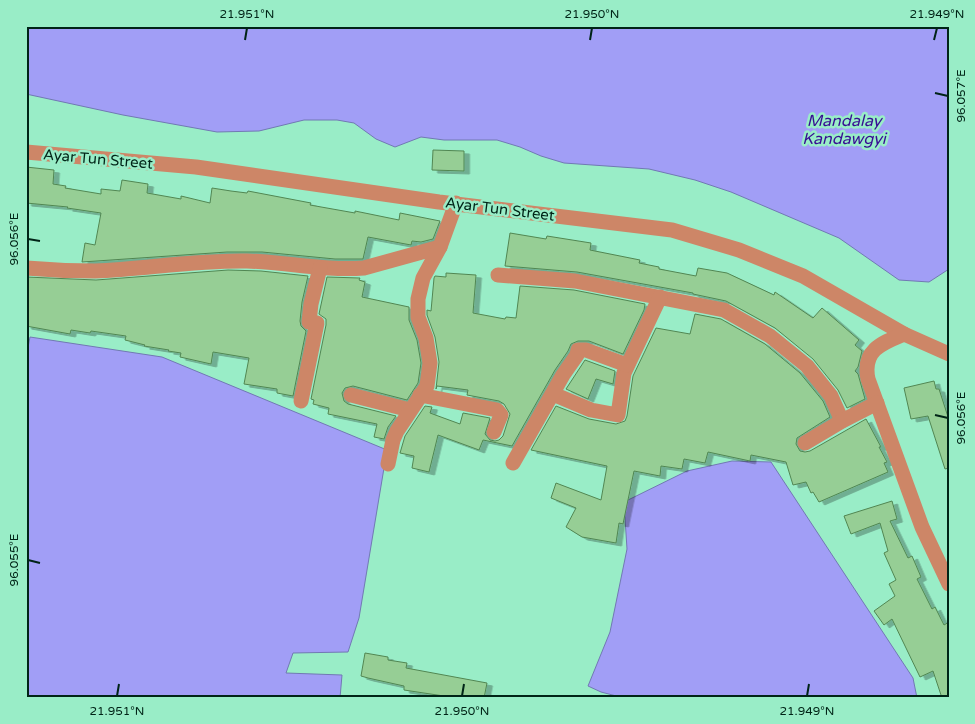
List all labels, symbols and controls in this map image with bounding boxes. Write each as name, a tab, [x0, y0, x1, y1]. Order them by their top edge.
text: 21.951°N	[220, 7, 274, 21]
text: 21.950°N	[565, 7, 619, 21]
text: 21.949°N	[910, 7, 964, 21]
text: 96.057°E	[954, 69, 968, 123]
water label: Mandalay Kandawgyi	[802, 111, 888, 149]
street label: Ayar Tun Street	[42, 145, 154, 173]
street label: Ayar Tun Street	[444, 193, 556, 225]
text: 96.056°E	[7, 212, 21, 265]
text: 96.056°E	[954, 391, 968, 444]
text: 96.055°E	[7, 533, 21, 586]
text: 21.951°N	[90, 704, 144, 718]
text: 21.950°N	[435, 704, 489, 718]
text: 21.949°N	[780, 704, 834, 718]

